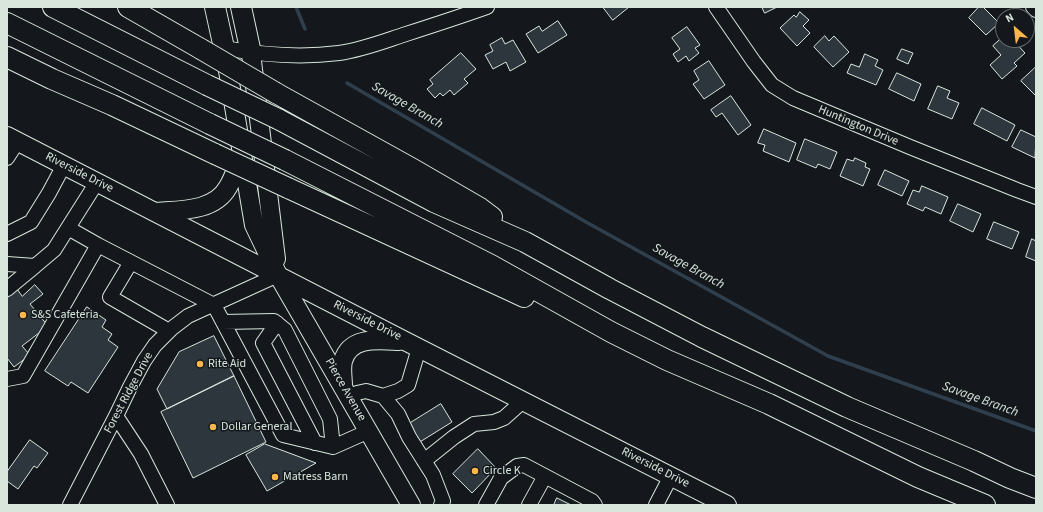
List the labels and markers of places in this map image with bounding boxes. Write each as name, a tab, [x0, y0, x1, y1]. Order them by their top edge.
place label: S&S Cafeteria	[31, 308, 99, 322]
marker: S&S Cafeteria	[18, 310, 28, 320]
place label: Rite Aid	[208, 357, 246, 371]
marker: Rite Aid	[195, 359, 205, 369]
place label: Dollar General	[221, 420, 292, 434]
marker: Dollar General	[208, 422, 218, 432]
place label: Circle K	[483, 464, 521, 478]
marker: Circle K	[470, 466, 480, 476]
place label: Matress Barn	[283, 470, 348, 484]
marker: Matress Barn	[270, 472, 280, 482]

